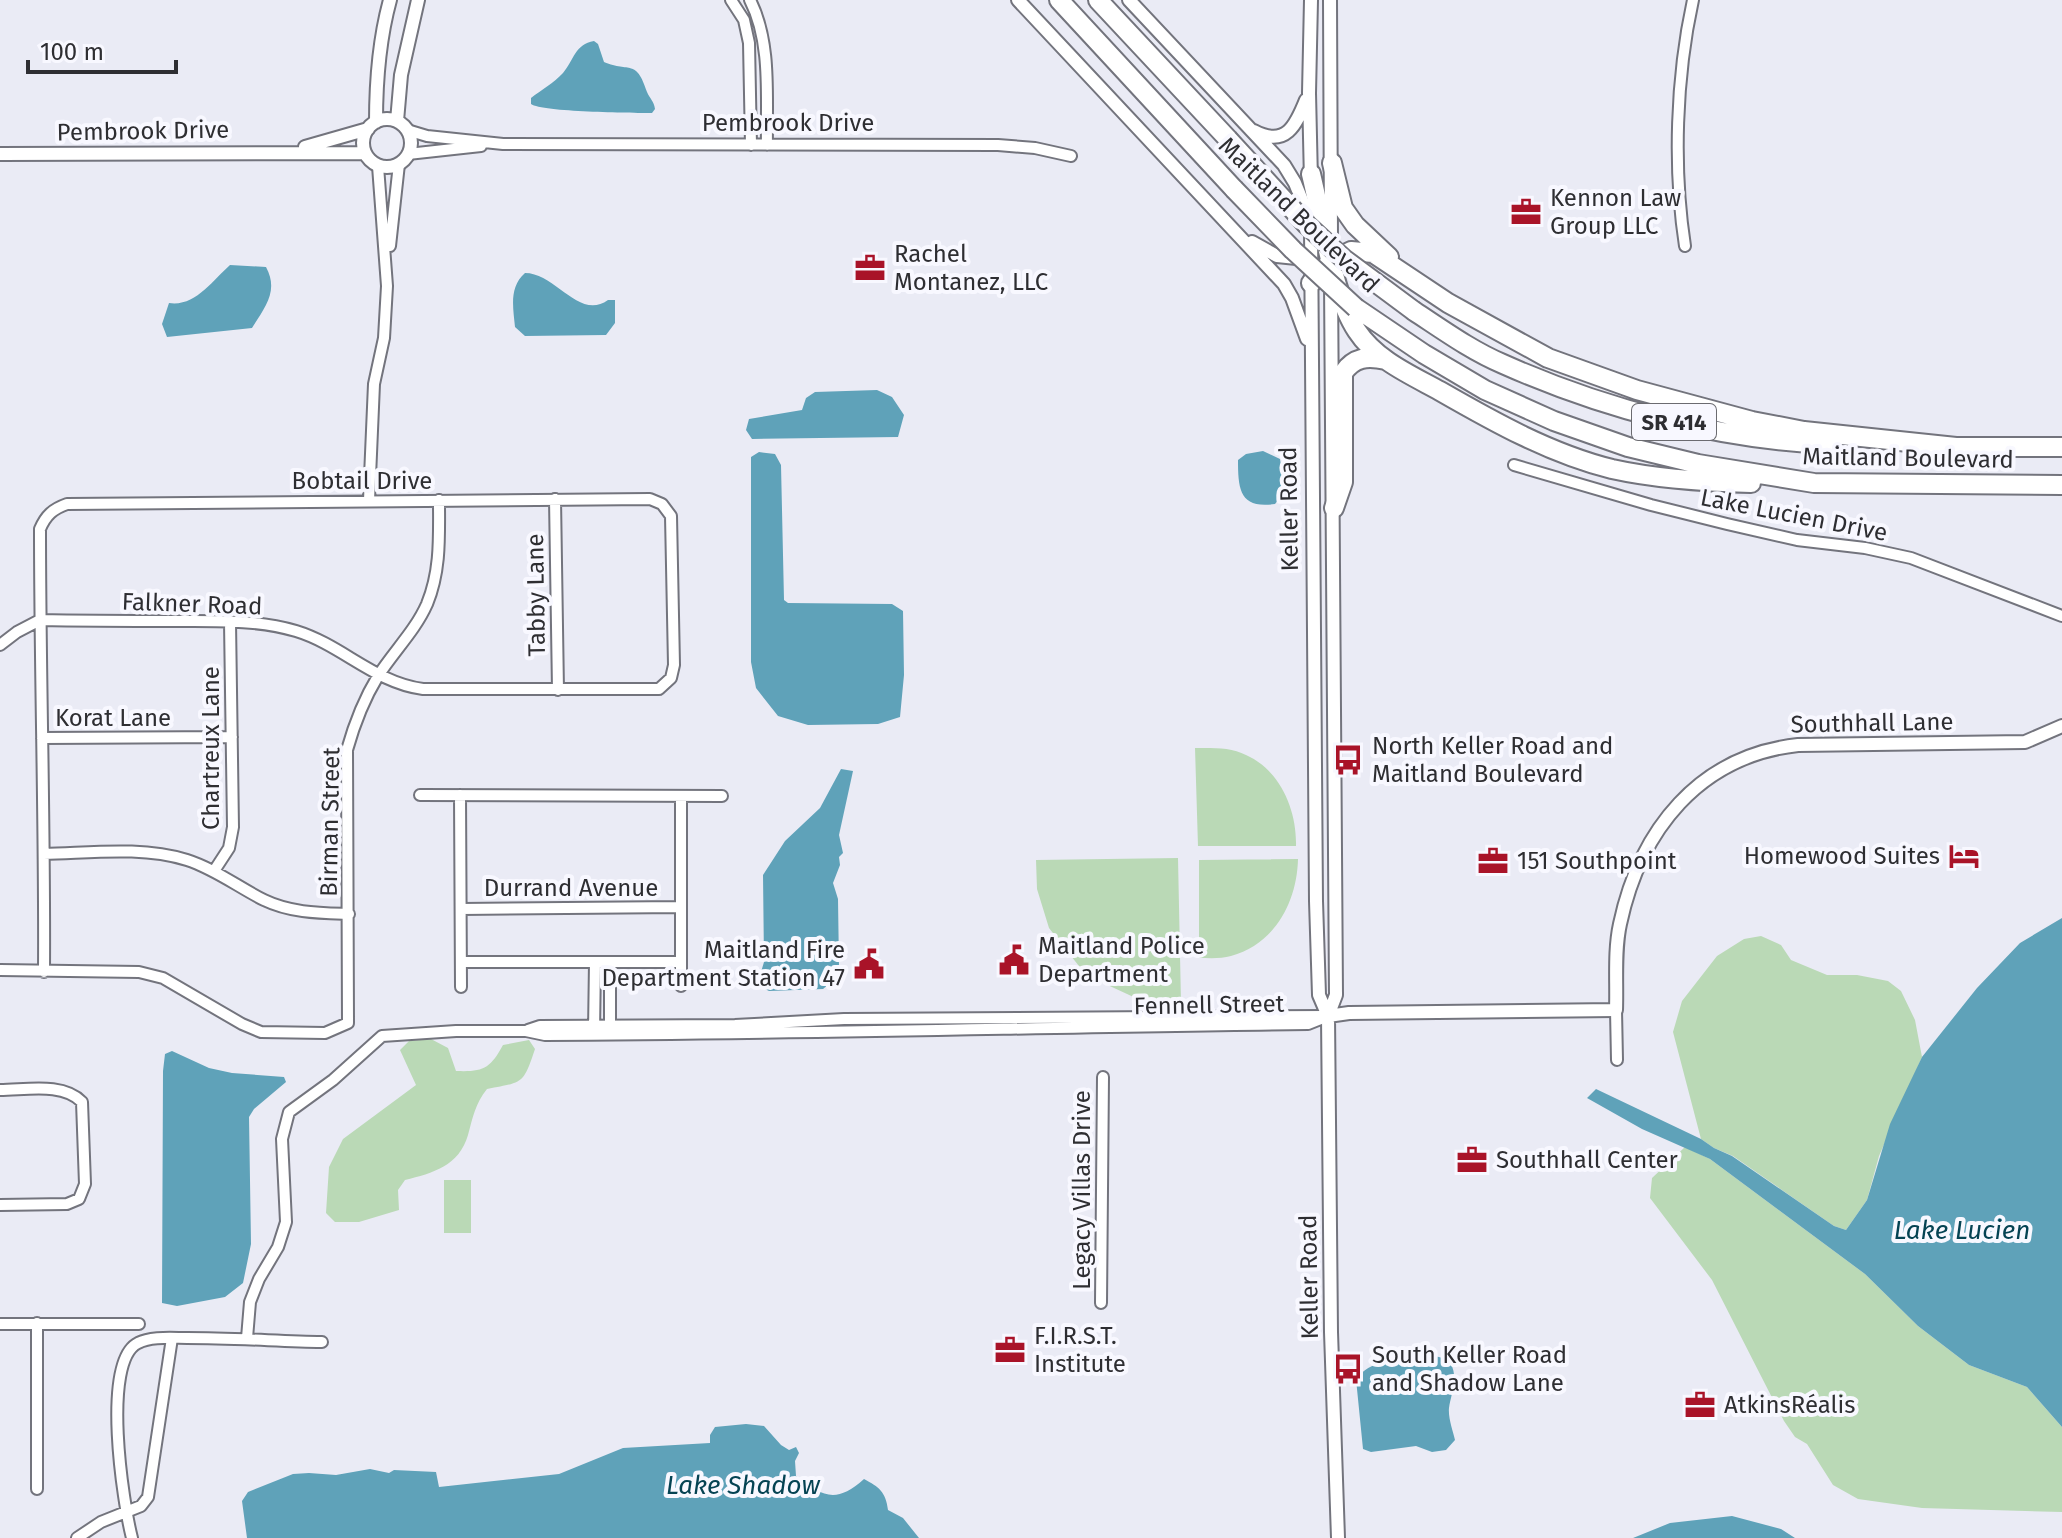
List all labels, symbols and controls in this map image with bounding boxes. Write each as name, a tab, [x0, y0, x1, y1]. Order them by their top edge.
scale bar	[28, 24, 176, 74]
text: 100 m	[40, 38, 104, 66]
street label: Pembrook Drive	[702, 109, 874, 137]
street label: Pembrook Drive	[56, 115, 230, 147]
street label: Maitland Boulevard	[1213, 131, 1385, 299]
place label: Kennon Law Group LLC	[1550, 184, 1681, 240]
office icon: Kennon Law Group LLC	[1509, 195, 1543, 229]
place label: Rachel Montanez, LLC	[894, 240, 1048, 296]
office icon: Rachel Montanez, LLC	[853, 251, 887, 285]
road number: SR 414	[1632, 404, 1716, 440]
street label: Maitland Boulevard	[1802, 442, 2014, 474]
street label: Keller Road	[1274, 446, 1304, 572]
street label: Bobtail Drive	[292, 467, 432, 495]
street label: Lake Lucien Drive	[1698, 483, 1890, 547]
street label: Tabby Lane	[521, 533, 551, 657]
street label: Falkner Road	[121, 588, 263, 620]
street label: Chartreux Lane	[197, 666, 225, 830]
street label: Korat Lane	[55, 704, 171, 732]
street label: Southhall Lane	[1790, 708, 1954, 738]
place label: North Keller Road and Maitland Boulevard	[1372, 732, 1613, 788]
bus stop icon: North Keller Road and Maitland Boulevard	[1331, 743, 1365, 777]
street label: Birman Street	[315, 747, 345, 897]
hotel icon: Homewood Suites	[1947, 839, 1981, 873]
place label: Homewood Suites	[1744, 842, 1940, 870]
office icon: 151 Southpoint	[1476, 844, 1510, 878]
place label: 151 Southpoint	[1517, 847, 1677, 875]
street label: Durrand Avenue	[484, 874, 658, 902]
place label: Maitland Police Department	[1038, 932, 1205, 988]
place label: Maitland Fire Department Station 47	[601, 936, 845, 992]
public building icon: Maitland Police Department	[997, 943, 1031, 977]
public building icon: Maitland Fire Department Station 47	[852, 947, 886, 981]
street label: Fennell Street	[1133, 990, 1285, 1020]
street label: Legacy Villas Drive	[1068, 1090, 1096, 1290]
office icon: Southhall Center	[1455, 1143, 1489, 1177]
place label: Southhall Center	[1496, 1146, 1679, 1174]
street label: Keller Road	[1294, 1214, 1324, 1340]
water label: Lake Lucien	[1894, 1215, 2030, 1246]
place label: F.I.R.S.T. Institute	[1034, 1322, 1126, 1378]
office icon: F.I.R.S.T. Institute	[993, 1333, 1027, 1367]
place label: South Keller Road and Shadow Lane	[1372, 1341, 1567, 1397]
bus stop icon: South Keller Road and Shadow Lane	[1331, 1352, 1365, 1386]
office icon: AtkinsRéalis	[1683, 1388, 1717, 1422]
place label: AtkinsRéalis	[1724, 1391, 1856, 1419]
water label: Lake Shadow	[666, 1470, 820, 1501]

